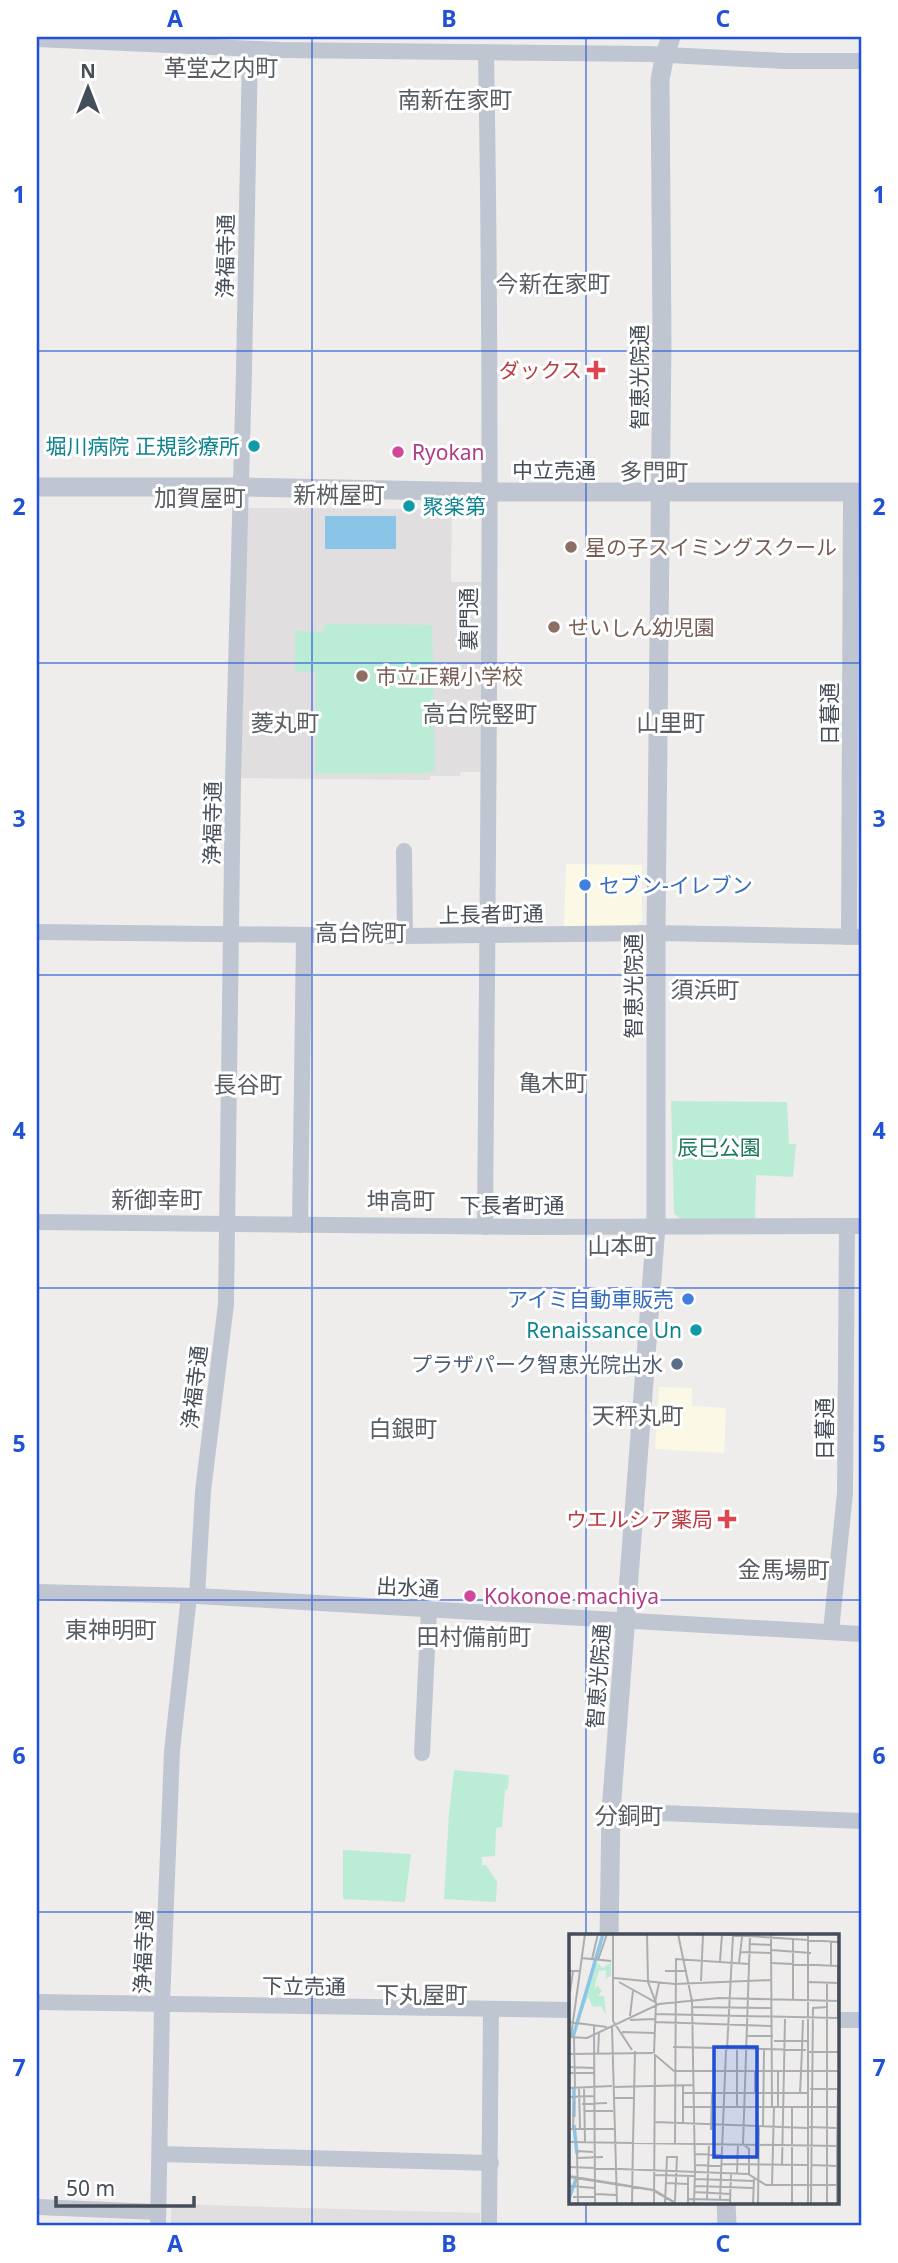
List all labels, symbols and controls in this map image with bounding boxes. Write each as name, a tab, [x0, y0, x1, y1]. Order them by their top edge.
text: A	[167, 2, 183, 34]
text: B	[441, 2, 457, 34]
text: C	[716, 2, 731, 34]
district label: 革堂之内町	[164, 51, 279, 83]
north arrow	[52, 52, 122, 122]
text: N	[80, 58, 96, 84]
district label: 南新在家町	[398, 83, 513, 115]
text: 1	[12, 178, 26, 210]
text: 1	[872, 178, 886, 210]
street label: 浄福寺通	[210, 214, 240, 298]
district label: 今新在家町	[496, 267, 611, 299]
street label: 智恵光院通	[625, 325, 653, 430]
place label: ダックス	[499, 356, 582, 384]
marker: ダックス	[588, 362, 604, 378]
place label: 堀川病院 正規診療所	[46, 432, 240, 460]
marker: 堀川病院 正規診療所	[246, 438, 262, 454]
place label: Ryokan	[412, 438, 484, 466]
marker: Ryokan	[390, 444, 406, 460]
district label: 多門町	[620, 455, 689, 487]
street label: 中立売通	[512, 456, 596, 484]
district label: 新桝屋町	[293, 478, 385, 510]
district label: 加賀屋町	[154, 481, 246, 513]
text: 2	[12, 490, 26, 522]
text: 2	[872, 490, 886, 522]
place label: 聚楽第	[423, 492, 486, 520]
marker: 聚楽第	[401, 498, 417, 514]
place label: 星の子スイミングスクール	[585, 533, 837, 561]
marker: 星の子スイミングスクール	[563, 539, 579, 555]
street label: 裏門通	[454, 588, 482, 651]
place label: せいしん幼児園	[568, 613, 715, 641]
marker: せいしん幼児園	[546, 619, 562, 635]
place label: 市立正親小学校	[376, 662, 523, 690]
marker: 市立正親小学校	[354, 668, 370, 684]
street label: 日暮通	[815, 683, 843, 746]
district label: 高台院竪町	[423, 697, 538, 729]
district label: 菱丸町	[251, 706, 320, 738]
district label: 山里町	[637, 706, 706, 738]
street label: 浄福寺通	[197, 781, 227, 865]
text: 3	[12, 802, 26, 834]
text: 3	[872, 802, 886, 834]
place label: セブン-イレブン	[599, 871, 753, 899]
marker: セブン-イレブン	[577, 877, 593, 893]
street label: 上長者町通	[438, 899, 544, 929]
district label: 高台院町	[315, 916, 407, 948]
street label: 智恵光院通	[619, 934, 647, 1039]
district label: 須浜町	[671, 973, 740, 1005]
district label: 亀木町	[519, 1066, 588, 1098]
district label: 長谷町	[214, 1068, 283, 1100]
text: 4	[12, 1114, 26, 1146]
text: 4	[872, 1114, 886, 1146]
park label: 辰巳公園	[677, 1133, 761, 1161]
district label: 新御幸町	[111, 1183, 203, 1215]
district label: 坤高町	[367, 1184, 436, 1216]
street label: 下長者町通	[460, 1191, 565, 1219]
district label: 山本町	[588, 1229, 657, 1261]
place label: アイミ自動車販売	[507, 1285, 674, 1313]
marker: アイミ自動車販売	[680, 1291, 696, 1307]
place label: Renaissance Un	[526, 1316, 682, 1344]
marker: Renaissance Un	[688, 1322, 704, 1338]
street label: 浄福寺通	[175, 1344, 213, 1430]
place label: プラザパーク智恵光院出水	[411, 1350, 663, 1378]
marker: プラザパーク智恵光院出水	[669, 1356, 685, 1372]
street label: 日暮通	[810, 1398, 838, 1461]
district label: 天秤丸町	[592, 1399, 684, 1431]
district label: 白銀町	[369, 1412, 438, 1444]
text: 5	[12, 1427, 26, 1459]
text: 5	[872, 1427, 886, 1459]
place label: ウエルシア薬局	[566, 1505, 713, 1533]
marker: ウエルシア薬局	[719, 1511, 735, 1527]
district label: 金馬場町	[738, 1553, 830, 1585]
street label: 出水通	[376, 1571, 440, 1603]
place label: Kokonoe machiya	[484, 1582, 659, 1610]
marker: Kokonoe machiya	[462, 1588, 478, 1604]
district label: 東神明町	[65, 1613, 157, 1645]
district label: 田村備前町	[417, 1620, 532, 1652]
street label: 智恵光院通	[580, 1623, 616, 1729]
text: 6	[12, 1739, 26, 1771]
text: 6	[872, 1739, 886, 1771]
district label: 分銅町	[595, 1799, 664, 1831]
street label: 浄福寺通	[128, 1910, 158, 1994]
inset map	[569, 1934, 838, 2204]
street label: 下立売通	[262, 1971, 346, 2001]
district label: 下丸屋町	[376, 1978, 468, 2010]
text: 7	[12, 2051, 26, 2083]
text: 7	[872, 2051, 886, 2083]
scale bar	[56, 2165, 194, 2209]
text: 50 m	[66, 2174, 115, 2202]
text: A	[167, 2227, 183, 2259]
text: B	[441, 2227, 457, 2259]
text: C	[716, 2227, 731, 2259]

